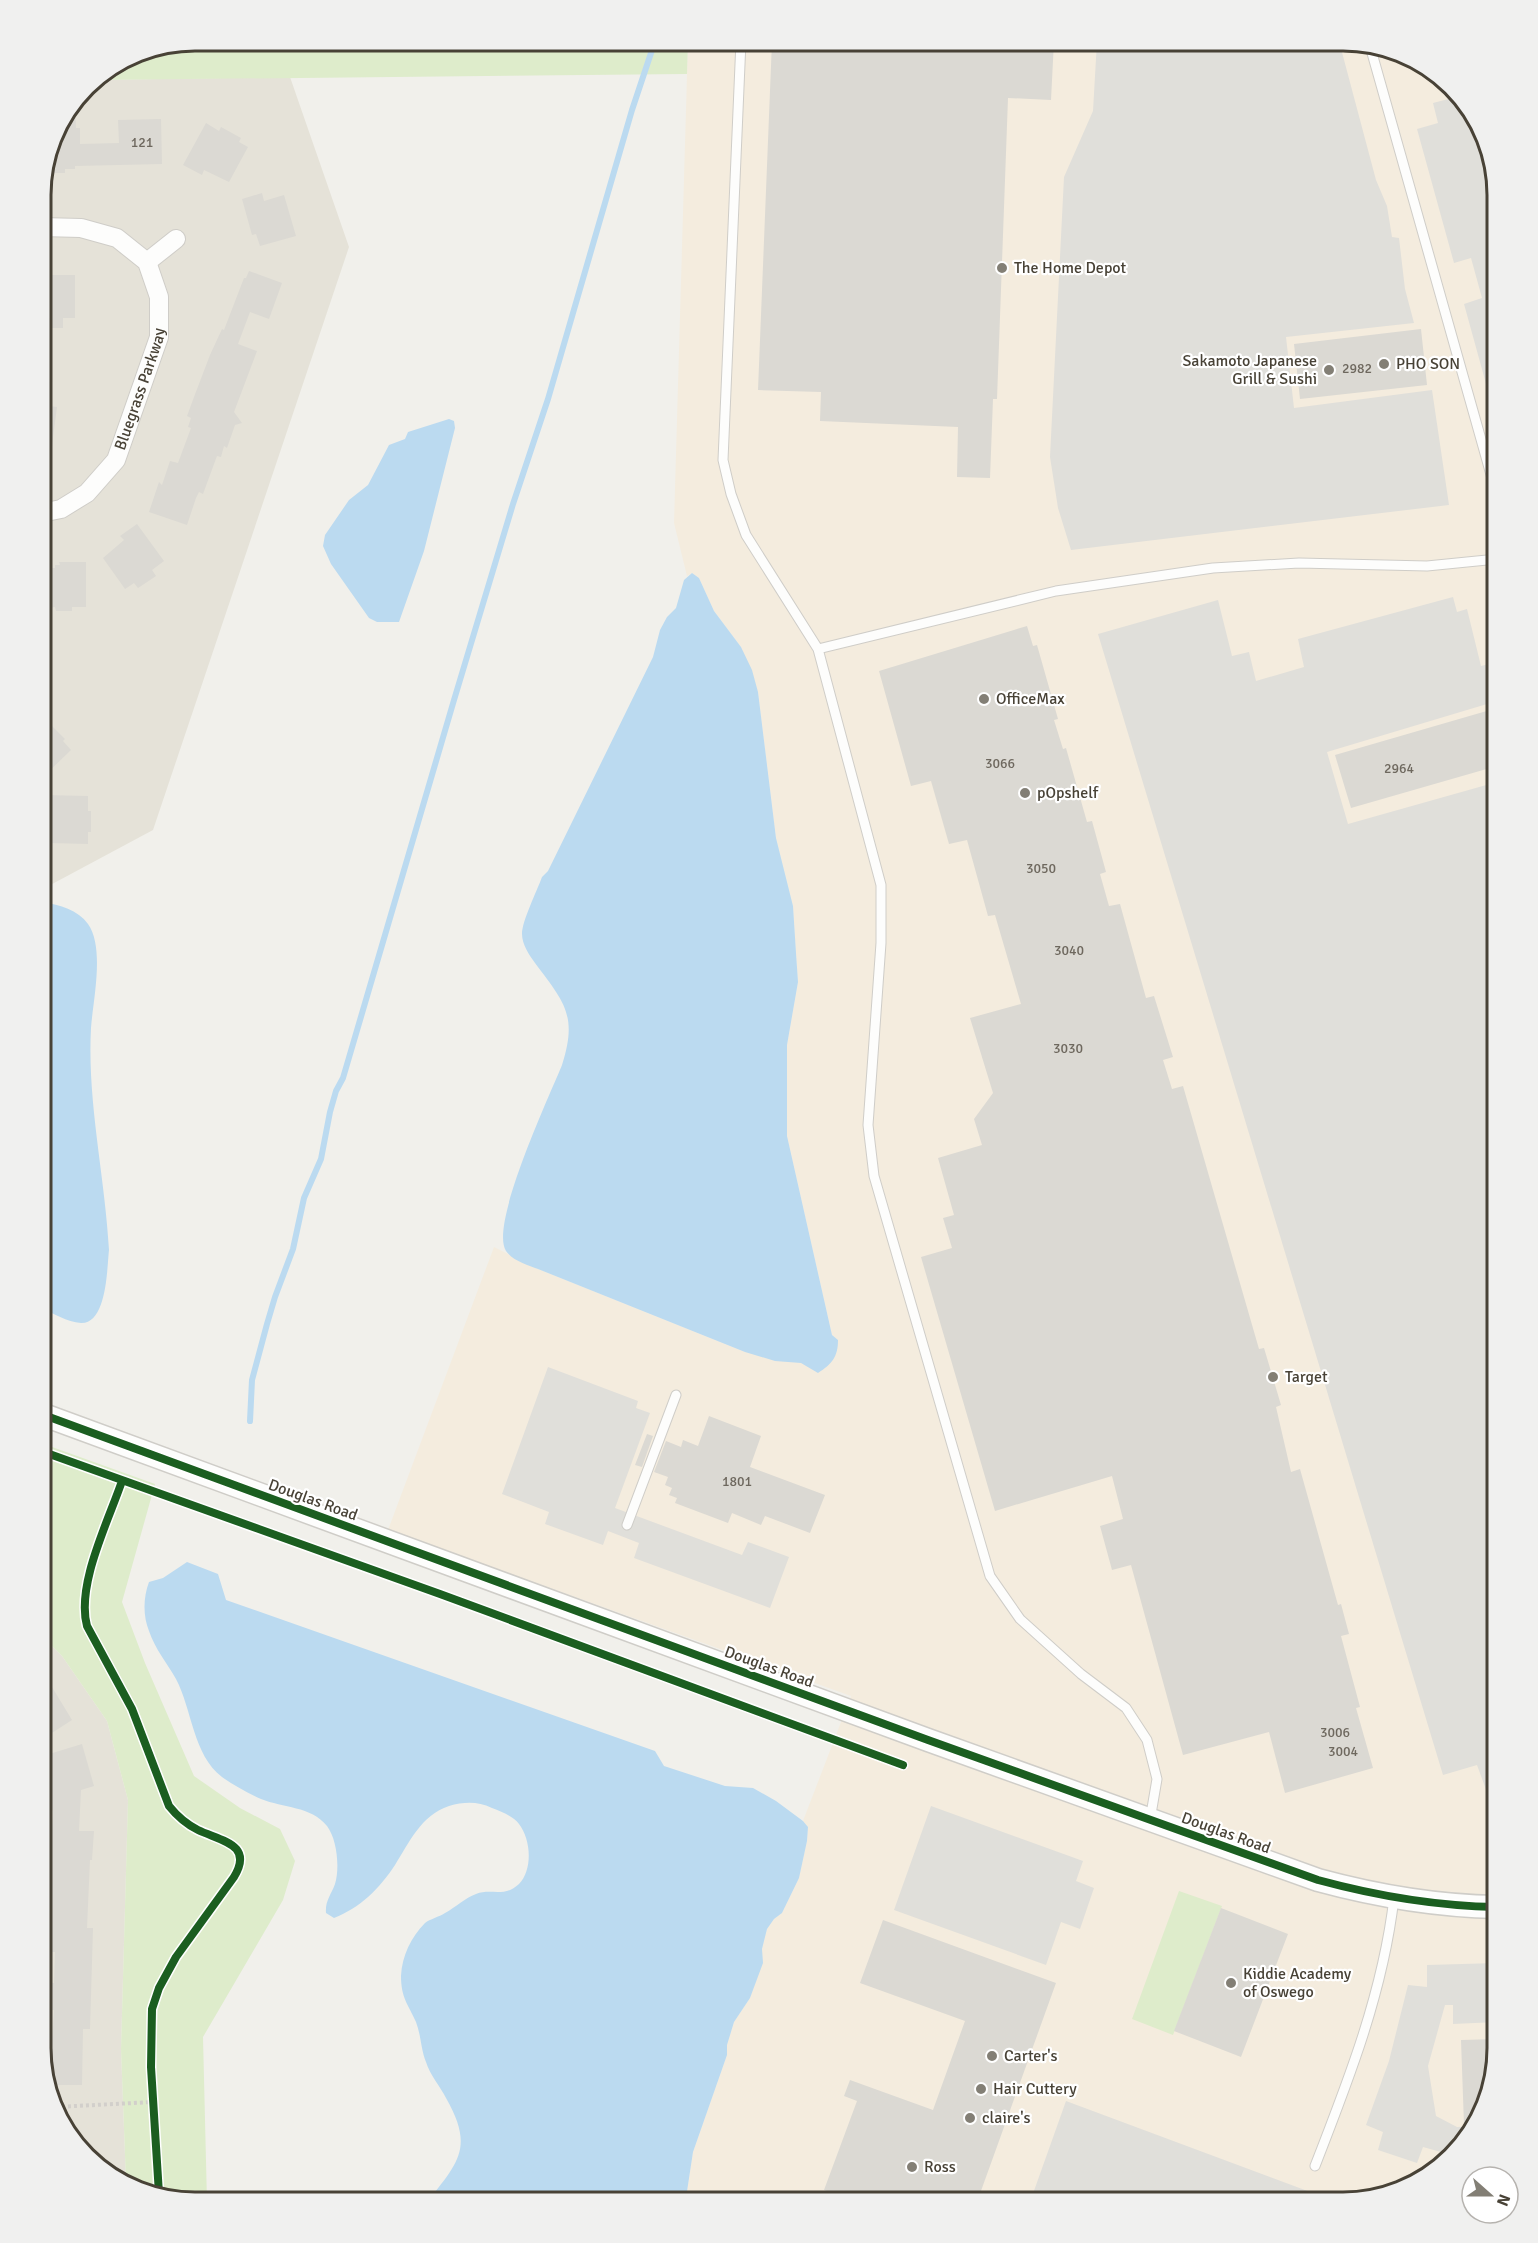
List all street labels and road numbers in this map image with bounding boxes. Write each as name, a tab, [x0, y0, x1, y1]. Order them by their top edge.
street label: Bluegrass Parkway	[110, 327, 169, 453]
street label: Douglas Road	[266, 1475, 360, 1525]
street label: Douglas Road	[722, 1642, 816, 1692]
street label: Douglas Road	[1179, 1808, 1273, 1858]

